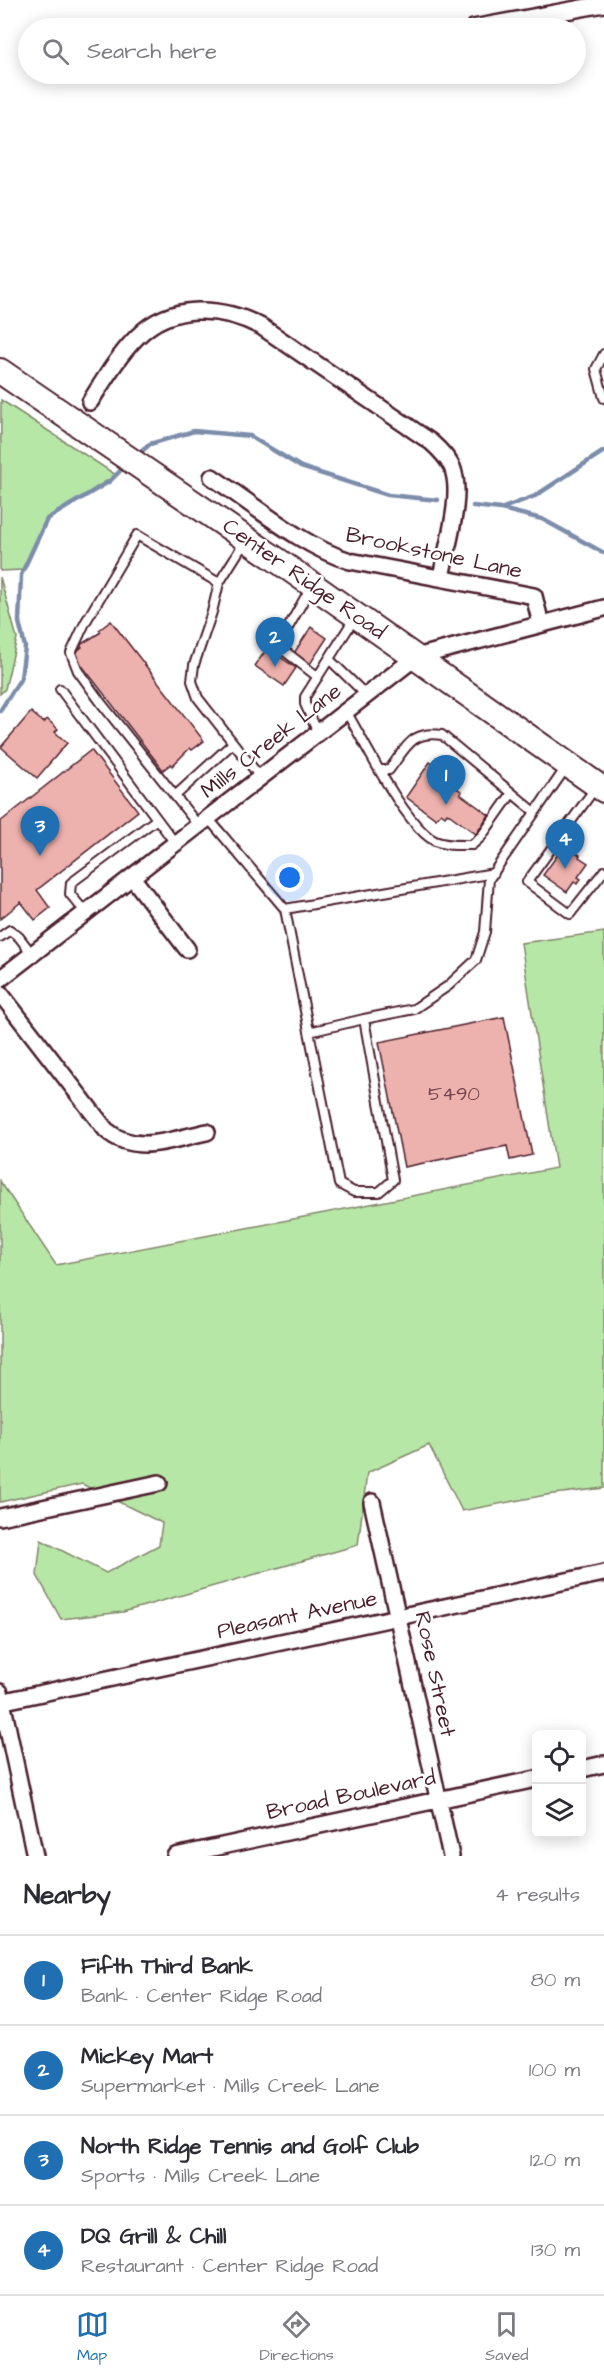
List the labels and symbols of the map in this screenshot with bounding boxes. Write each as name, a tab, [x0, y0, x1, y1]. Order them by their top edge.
street label: Center Ridge Road	[215, 511, 392, 648]
street label: Brookstone Lane	[343, 519, 525, 587]
pin: 2	[256, 618, 294, 667]
street label: Mills Creek Lane	[194, 676, 348, 806]
pin: 1	[426, 756, 466, 805]
pin: 3	[20, 806, 60, 856]
pin: 4	[546, 820, 584, 869]
your location	[275, 863, 304, 892]
house number: 5490	[428, 1080, 480, 1108]
street label: Pleasant Avenue	[214, 1583, 380, 1647]
street label: Rose Street	[407, 1608, 463, 1740]
street label: Broad Boulevard	[264, 1762, 438, 1828]

